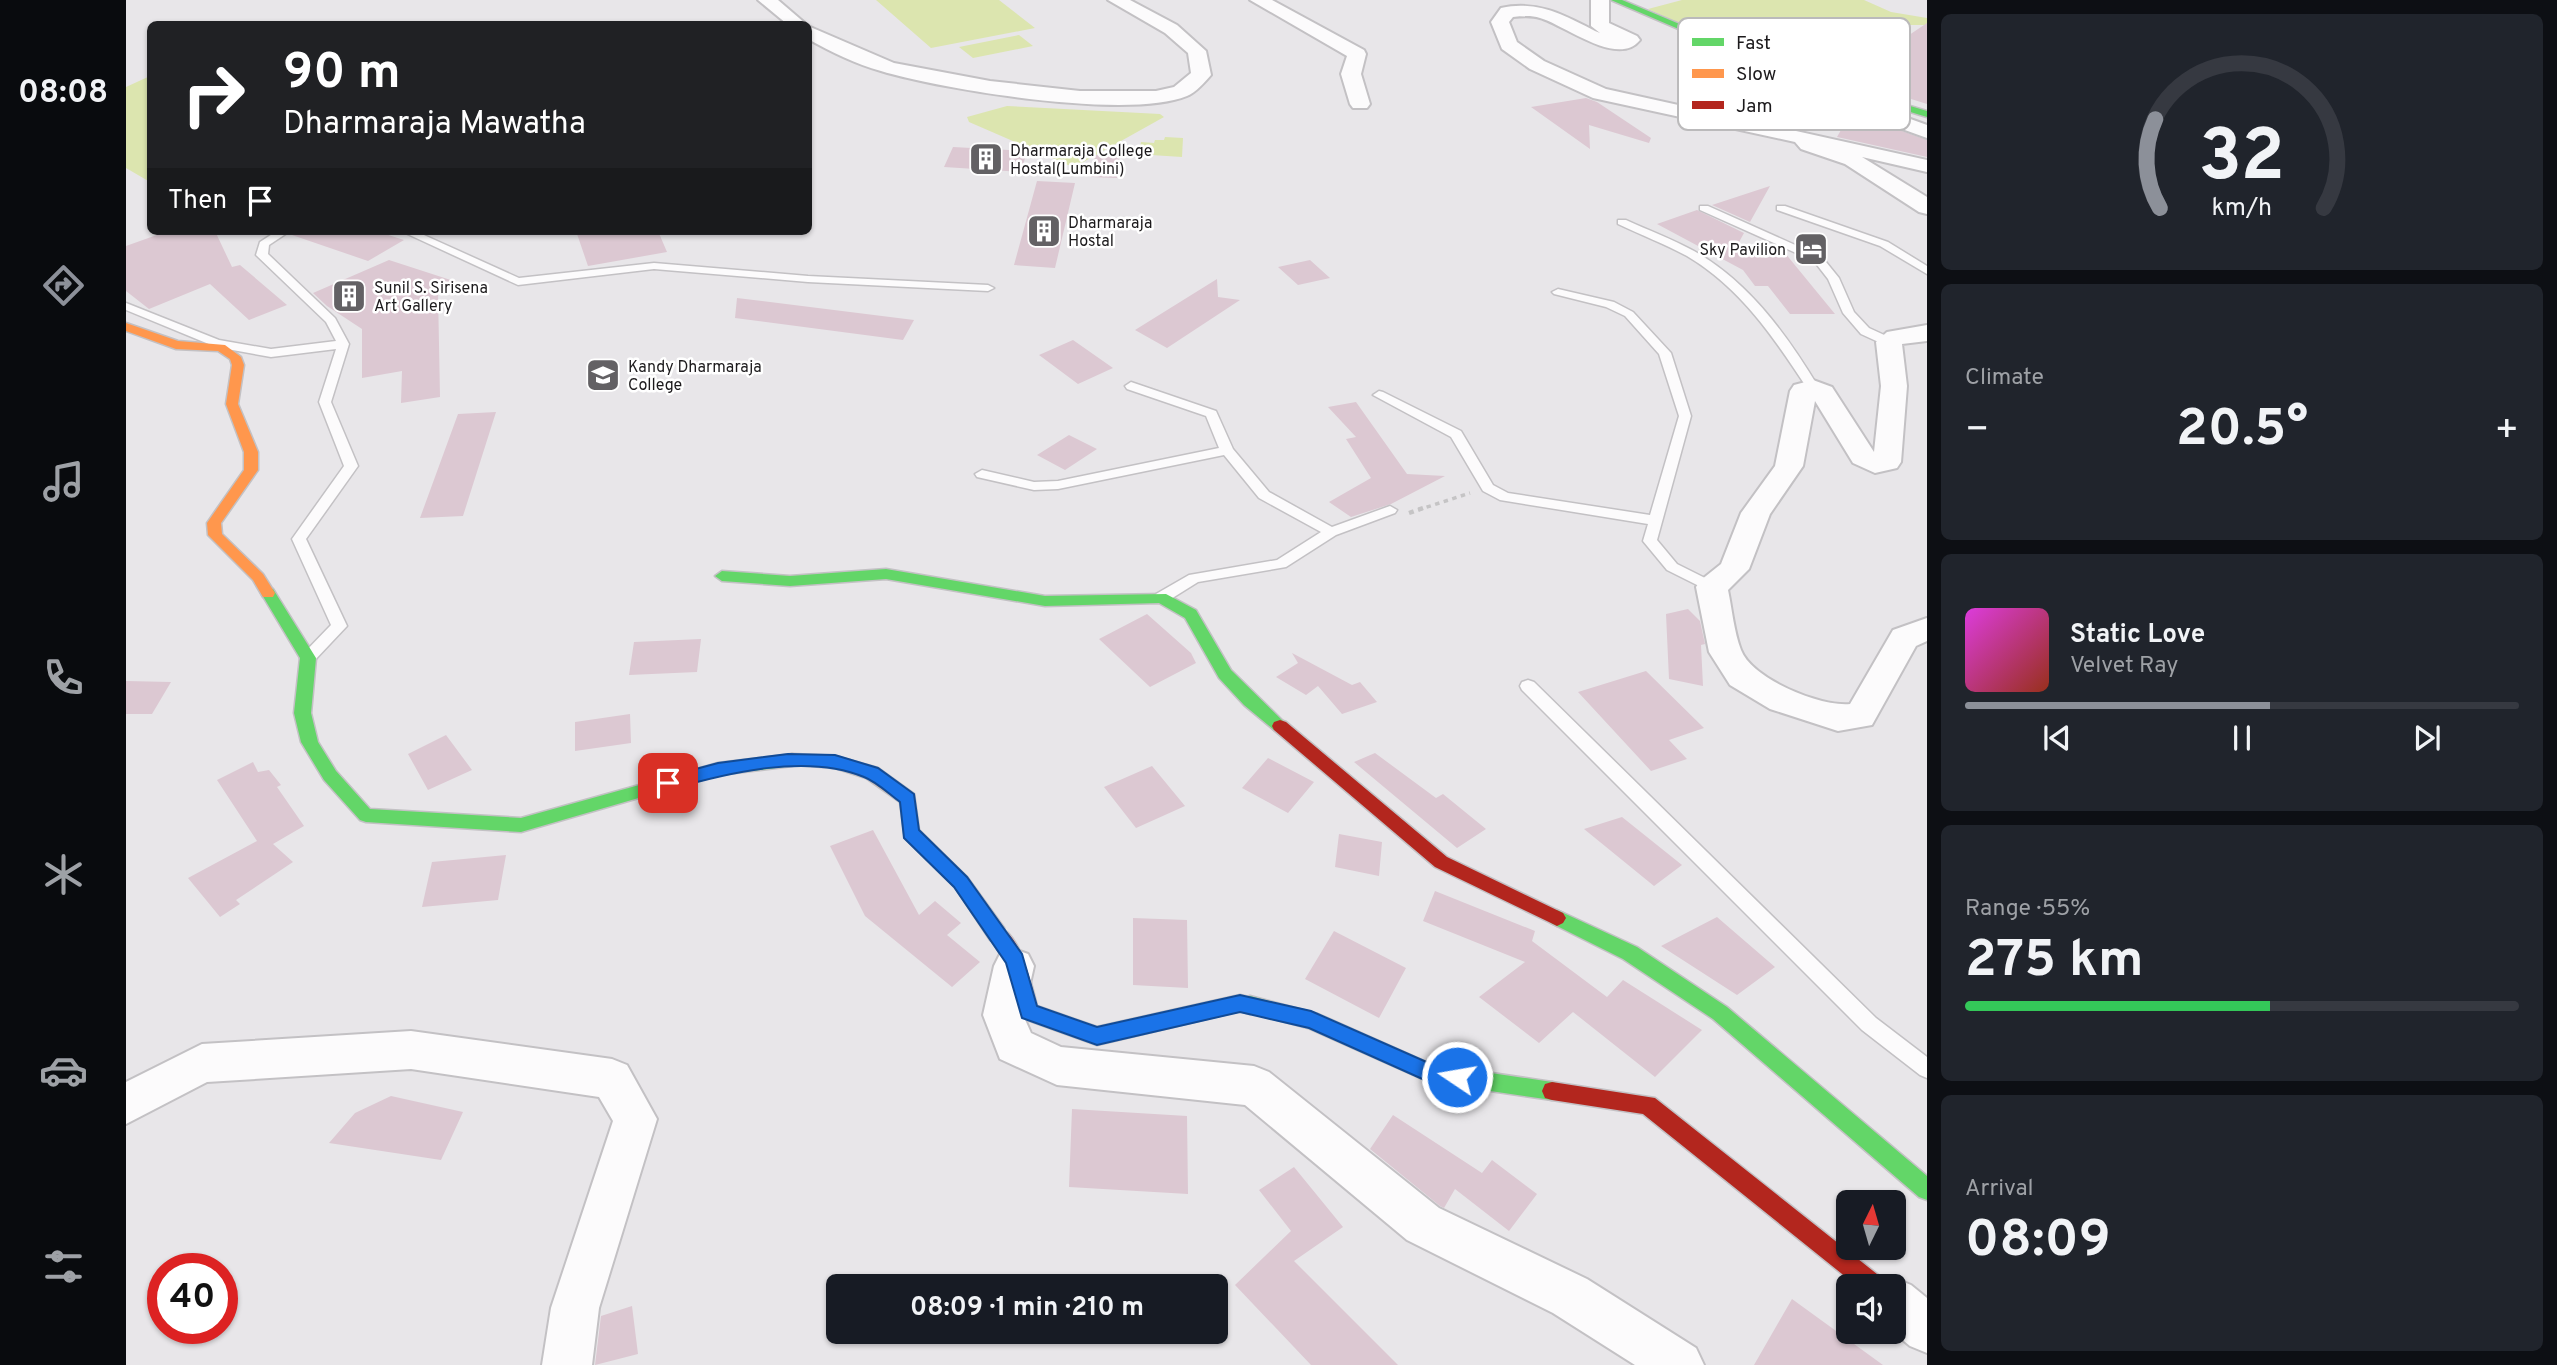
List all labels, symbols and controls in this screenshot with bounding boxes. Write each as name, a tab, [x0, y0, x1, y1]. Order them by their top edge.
legend	[1678, 18, 1910, 130]
text: Fast	[1736, 32, 1771, 56]
text: 90 m	[283, 44, 401, 106]
icon: right	[168, 49, 259, 140]
text: Slow	[1736, 63, 1776, 87]
text: 08:08	[18, 74, 108, 114]
text: Jam	[1736, 95, 1773, 119]
text: Dharmaraja Mawatha	[283, 105, 586, 145]
text: 32	[2199, 114, 2285, 206]
building icon: Dharmaraja College Hostal(Lumbini)	[967, 140, 1005, 178]
place label: Dharmaraja College Hostal(Lumbini)	[1010, 142, 1152, 180]
icon: arrive	[241, 182, 279, 220]
text: Then	[168, 185, 227, 218]
text: km/h	[2212, 193, 2272, 225]
building icon: Dharmaraja Hostal	[1025, 212, 1063, 250]
place label: Dharmaraja Hostal	[1068, 214, 1152, 252]
hotel icon: Sky Pavilion	[1792, 230, 1830, 268]
place label: Sky Pavilion	[1699, 241, 1786, 261]
icon: directions	[39, 261, 88, 310]
building icon: Sunil S. Sirisena Art Gallery	[330, 277, 368, 315]
place label: Sunil S. Sirisena Art Gallery	[374, 279, 488, 317]
school or university icon: Kandy Dharmaraja College	[584, 356, 622, 394]
place label: Kandy Dharmaraja College	[628, 358, 762, 396]
text: Climate	[1965, 364, 2044, 393]
text: 20.5°	[2176, 398, 2308, 464]
text: −	[1965, 407, 1990, 456]
text: +	[2494, 407, 2519, 456]
icon: music	[39, 457, 88, 506]
text: Static Love	[2070, 619, 2205, 652]
text: Velvet Ray	[2070, 652, 2178, 681]
icon: phone	[39, 653, 88, 702]
icon: previous	[2038, 719, 2076, 757]
icon: pause	[2223, 719, 2261, 757]
icon: next	[2408, 719, 2446, 757]
pin	[638, 753, 698, 813]
icon: arrive	[649, 764, 687, 802]
icon: climate	[39, 850, 88, 899]
text: Range · 55%	[1965, 895, 2090, 924]
text: 275 km	[1965, 929, 2144, 995]
position arrow	[1420, 1040, 1494, 1114]
icon: car	[39, 1046, 88, 1095]
text: Arrival	[1965, 1175, 2034, 1204]
north arrow	[1836, 1190, 1906, 1260]
map controls	[1836, 1190, 1906, 1344]
text: 08:09	[1965, 1209, 2111, 1275]
icon: filters	[39, 1242, 88, 1291]
speed limit sign: 40	[147, 1253, 238, 1344]
button: sound	[1836, 1274, 1906, 1344]
text: 08:09 · 1 min · 210 m	[910, 1292, 1144, 1325]

